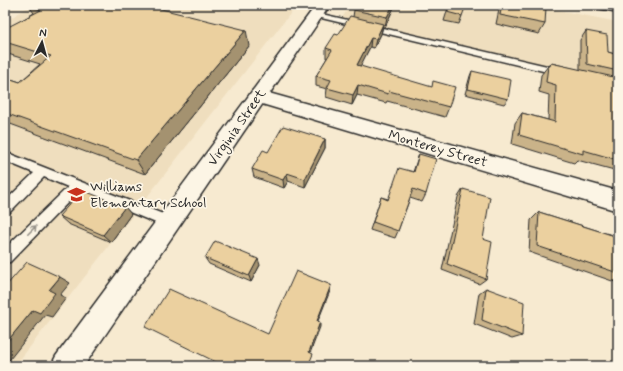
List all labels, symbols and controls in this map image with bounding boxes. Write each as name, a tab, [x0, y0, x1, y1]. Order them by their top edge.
north arrow	[22, 22, 62, 62]
text: N	[39, 26, 47, 40]
street label: Virginia Street	[204, 85, 271, 170]
street label: Monterey Street	[386, 126, 490, 172]
place label: Williams Elementary School	[90, 178, 206, 212]
school or university icon: Williams Elementary School	[67, 184, 87, 204]
one-way arrow	[27, 225, 37, 235]

